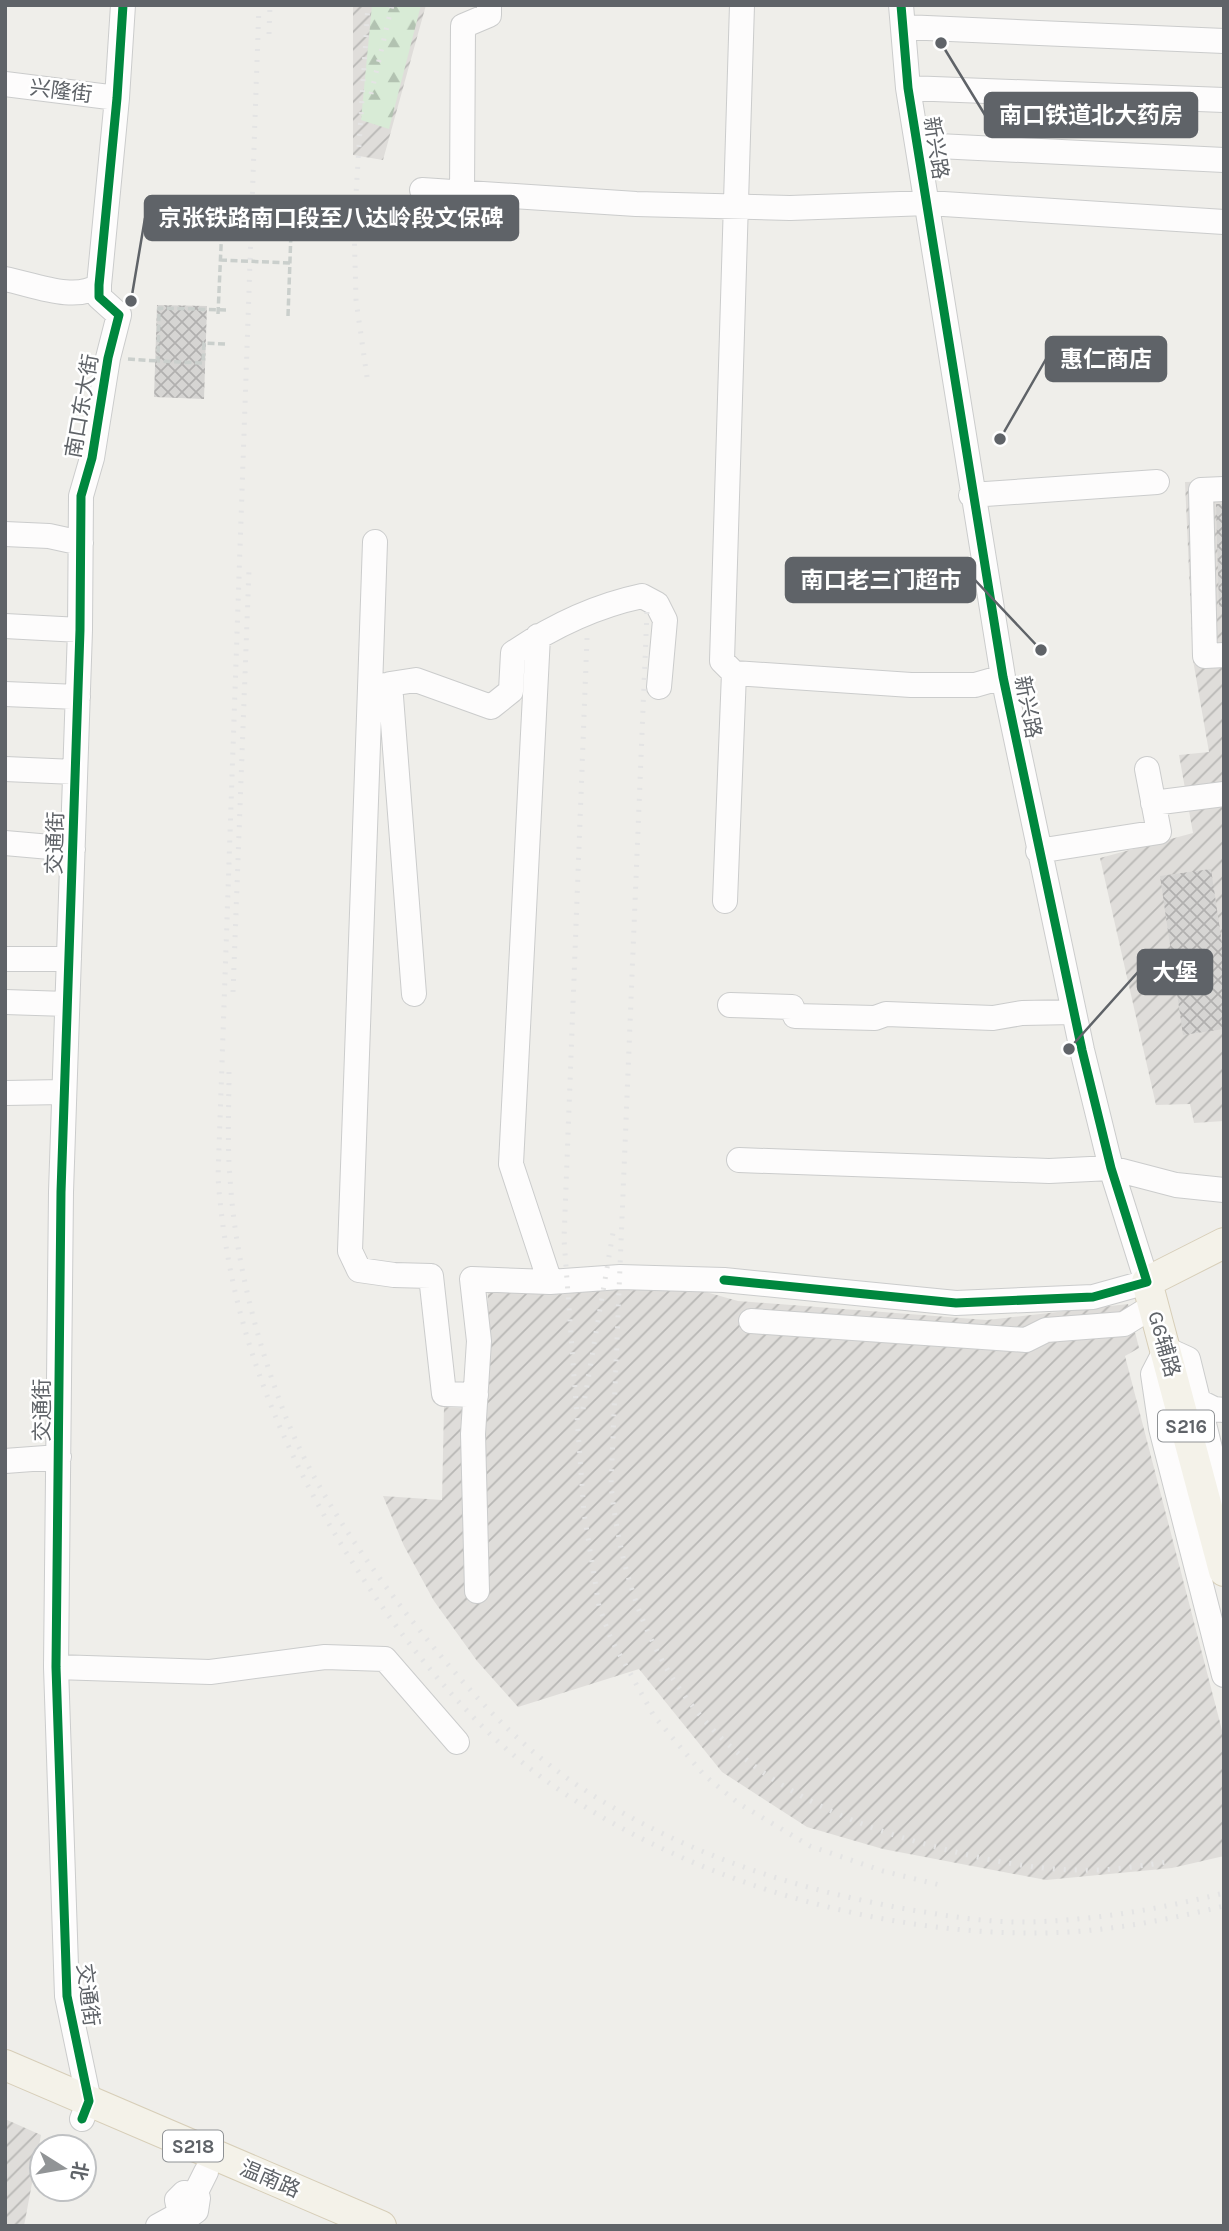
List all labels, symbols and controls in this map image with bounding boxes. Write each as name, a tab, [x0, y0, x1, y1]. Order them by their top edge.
street label: 兴隆街	[28, 75, 94, 107]
callout: 南口铁道北大药房	[985, 93, 1197, 137]
text: 南口铁道北大药房	[999, 102, 1183, 129]
street label: 新兴路	[919, 115, 953, 181]
callout: 京张铁路南口段至八达岭段文保碑	[145, 196, 518, 240]
text: 京张铁路南口段至八达岭段文保碑	[159, 205, 504, 232]
callout: 惠仁商店	[1046, 337, 1166, 381]
text: 惠仁商店	[1060, 346, 1152, 373]
street label: 南口东大街	[61, 352, 103, 460]
callout: 南口老三门超市	[786, 558, 975, 602]
text: 南口老三门超市	[801, 567, 962, 594]
street label: 新兴路	[1010, 674, 1046, 740]
street label: 交通街	[42, 811, 68, 875]
callout: 大堡	[1138, 950, 1212, 994]
text: 大堡	[1152, 959, 1198, 986]
street label: G6辅路	[1143, 1308, 1185, 1380]
street label: 交通街	[30, 1379, 54, 1442]
road number: S216	[1158, 1410, 1214, 1442]
street label: 交通街	[72, 1962, 104, 2028]
road number: S218	[163, 2130, 223, 2162]
north arrow	[28, 2133, 98, 2203]
street label: 温南路	[236, 2156, 304, 2202]
text: 北	[66, 2160, 91, 2182]

